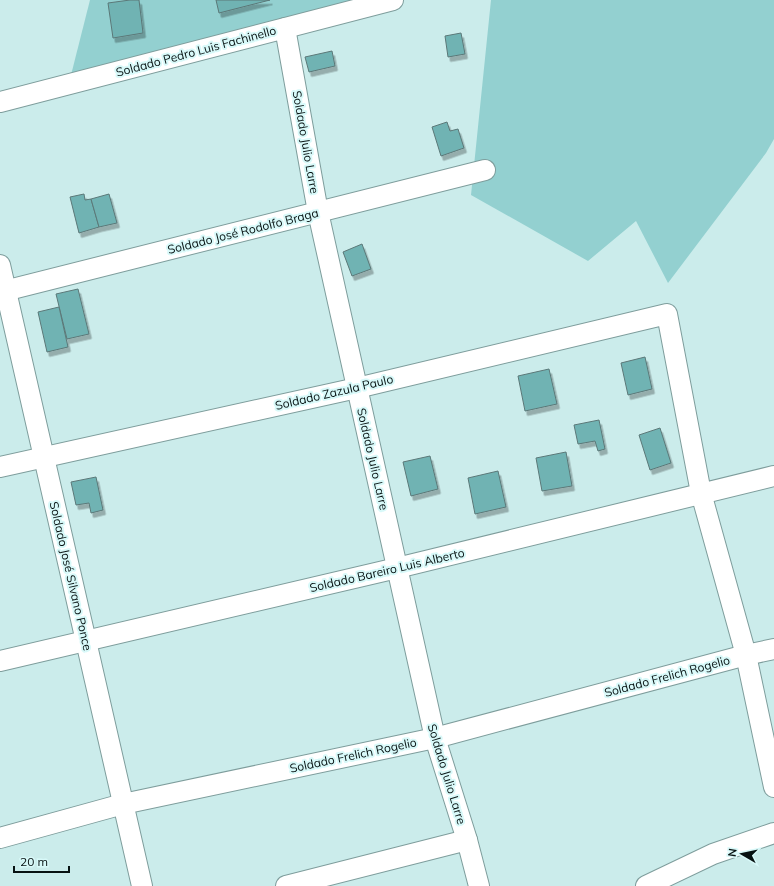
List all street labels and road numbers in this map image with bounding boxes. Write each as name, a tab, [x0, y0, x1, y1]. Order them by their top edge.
street label: Soldado Pedro Luis Fachinello	[114, 22, 278, 80]
street label: Soldado Julio Larre	[290, 89, 322, 195]
street label: Soldado José Rodolfo Braga	[166, 205, 320, 257]
street label: Soldado Zazula Paulo	[274, 371, 395, 413]
street label: Soldado Julio Larre	[354, 407, 392, 511]
street label: Soldado José Silvano Ponce	[47, 500, 95, 652]
street label: Soldado Bareiro Luis Alberto	[308, 545, 466, 595]
street label: Soldado Frelich Rogelio	[603, 652, 732, 700]
street label: Soldado Julio Larre	[425, 722, 469, 826]
street label: Soldado Frelich Rogelio	[288, 734, 418, 776]

